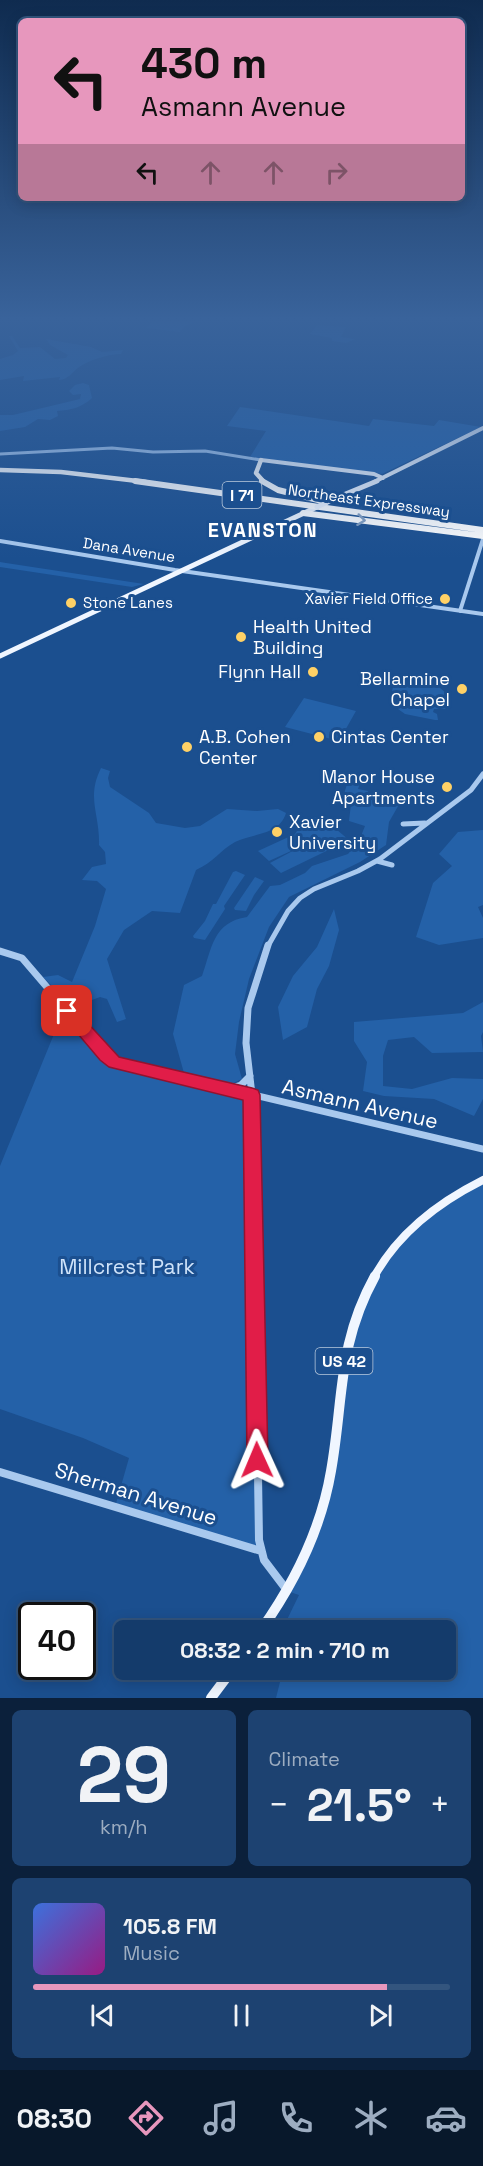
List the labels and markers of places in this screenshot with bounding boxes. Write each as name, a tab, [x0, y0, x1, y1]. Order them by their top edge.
place label: Xavier Field Office	[305, 589, 433, 608]
marker: Xavier Field Office	[438, 592, 452, 606]
place label: Stone Lanes	[83, 593, 173, 612]
marker: Stone Lanes	[64, 596, 78, 610]
place label: Health United Building	[253, 615, 372, 659]
marker: Health United Building	[234, 630, 248, 644]
place label: Flynn Hall	[218, 660, 301, 683]
marker: Flynn Hall	[306, 665, 320, 679]
place label: Bellarmine Chapel	[360, 667, 450, 711]
marker: Bellarmine Chapel	[455, 682, 469, 696]
place label: A.B. Cohen Center	[199, 725, 291, 769]
place label: Cintas Center	[331, 725, 449, 748]
marker: Cintas Center	[312, 730, 326, 744]
marker: A.B. Cohen Center	[180, 740, 194, 754]
place label: Manor House Apartments	[321, 765, 435, 809]
marker: Manor House Apartments	[440, 780, 454, 794]
place label: Xavier University	[289, 810, 376, 854]
marker: Xavier University	[270, 825, 284, 839]
pin	[41, 985, 92, 1036]

